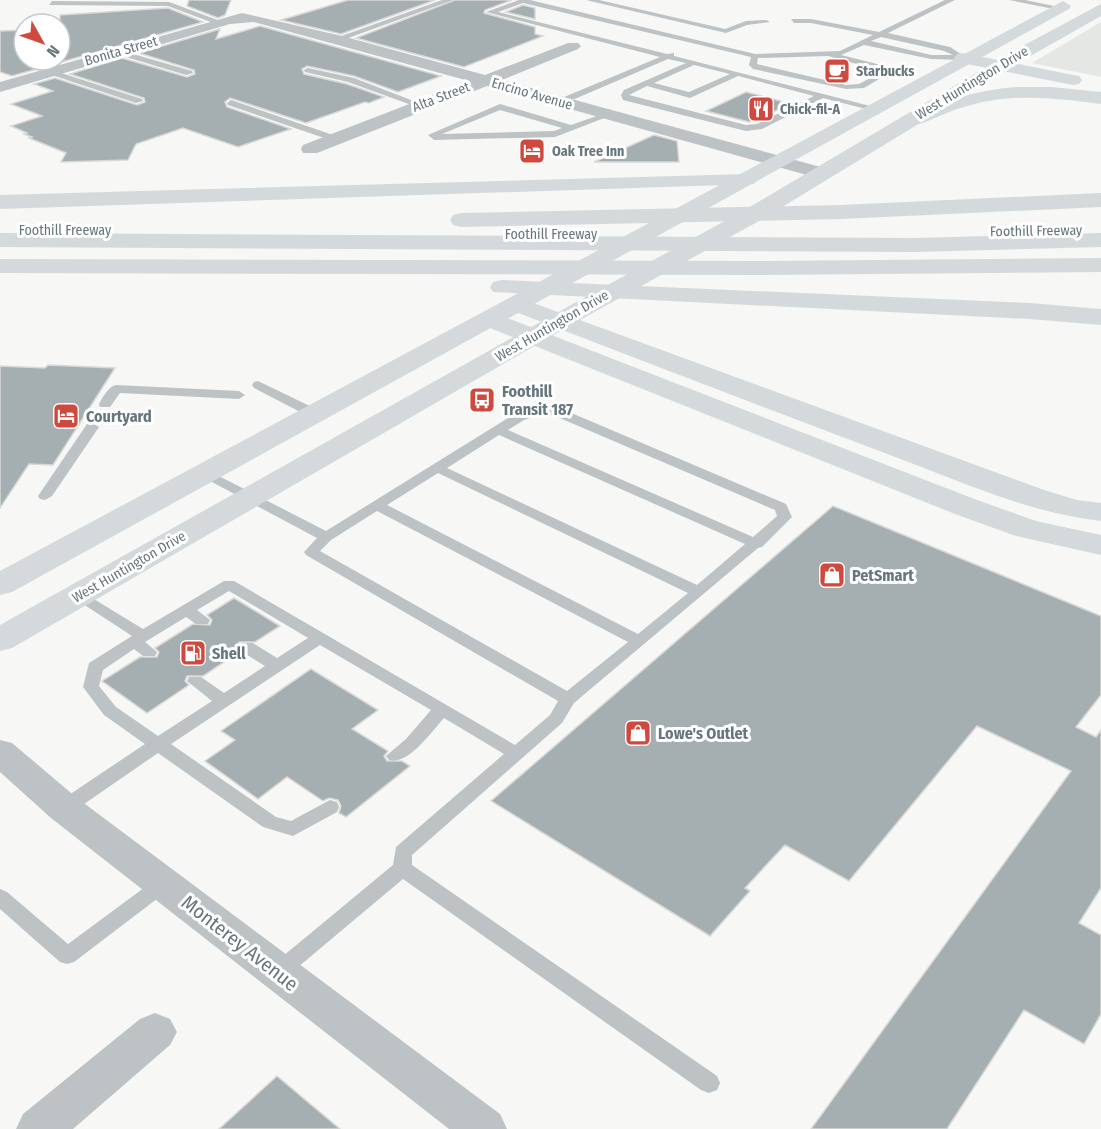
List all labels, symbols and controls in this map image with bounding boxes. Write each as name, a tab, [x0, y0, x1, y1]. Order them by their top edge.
north arrow	[12, 12, 72, 72]
street label: Bonita Street	[83, 32, 160, 70]
text: N	[43, 42, 63, 61]
street label: West Huntington Drive	[913, 43, 1031, 123]
cafe icon: Starbucks	[822, 56, 852, 86]
place label: Starbucks	[856, 63, 914, 80]
street label: Encino Avenue	[490, 74, 575, 114]
street label: Alta Street	[410, 78, 472, 116]
restaurant icon: Chick-fil-A	[746, 94, 776, 124]
place label: Chick-fil-A	[780, 101, 840, 118]
hotel icon: Oak Tree Inn	[517, 136, 547, 166]
place label: Oak Tree Inn	[552, 143, 624, 160]
street label: Foothill Freeway	[19, 222, 112, 239]
street label: Foothill Freeway	[990, 222, 1083, 240]
street label: Foothill Freeway	[505, 226, 598, 243]
street label: West Huntington Drive	[492, 287, 612, 365]
place label: Foothill Transit 187	[502, 382, 573, 419]
bus stop icon: Foothill Transit 187	[467, 385, 497, 415]
hotel icon: Courtyard	[51, 401, 81, 431]
place label: Courtyard	[86, 407, 152, 426]
street label: West Huntington Drive	[69, 528, 189, 606]
shop icon: PetSmart	[817, 560, 847, 590]
place label: PetSmart	[852, 566, 914, 585]
fuel station icon: Shell	[178, 638, 208, 668]
place label: Shell	[212, 644, 246, 663]
shop icon: Lowe's Outlet	[623, 718, 653, 748]
place label: Lowe's Outlet	[658, 724, 749, 743]
street label: Monterey Avenue	[177, 890, 303, 996]

